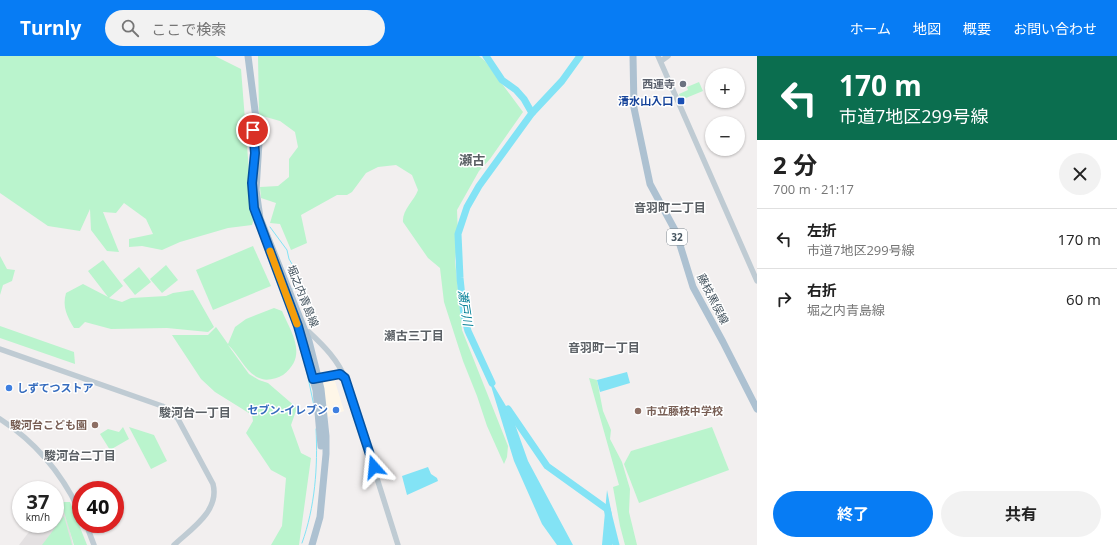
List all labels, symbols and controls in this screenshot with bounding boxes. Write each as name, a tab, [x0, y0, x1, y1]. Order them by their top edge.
search box	[105, 10, 385, 46]
text: Turnly	[20, 15, 81, 41]
icon: search	[119, 17, 141, 39]
text: ここで検索	[151, 19, 226, 39]
text: ホーム	[849, 19, 891, 38]
text: 地図	[913, 19, 941, 38]
text: 概要	[963, 19, 991, 38]
text: お問い合わせ	[1013, 19, 1097, 38]
text: 170 m	[839, 66, 922, 104]
map controls	[705, 68, 745, 156]
button: +	[705, 68, 745, 108]
icon: left	[773, 72, 825, 124]
place label: 西運寺	[642, 76, 675, 91]
marker: 西運寺	[678, 79, 688, 89]
place label: 清水山入口	[618, 93, 673, 108]
marker: 清水山入口	[676, 96, 686, 106]
text: 市道7地区299号線	[839, 104, 988, 128]
pin	[236, 113, 270, 147]
button: −	[705, 116, 745, 156]
icon: arrive	[242, 119, 264, 141]
text: 2 分	[773, 148, 817, 181]
district label: 瀬古	[459, 151, 485, 169]
button: close	[1059, 153, 1101, 195]
text: 700 m · 21:17	[773, 180, 854, 198]
district label: 音羽町二丁目	[634, 199, 706, 216]
text: 左折	[807, 220, 837, 240]
icon: left	[773, 228, 795, 250]
road number: 32	[667, 229, 687, 245]
text: 170 m	[1057, 229, 1101, 249]
text: 市道7地区299号線	[807, 241, 915, 259]
street label: 堀之内青島線	[284, 262, 323, 329]
street label: 藤枝黒俣線	[694, 271, 733, 327]
text: 右折	[807, 280, 837, 300]
icon: right	[773, 288, 795, 310]
water label: 瀬戸川	[454, 289, 477, 329]
text: 60 m	[1066, 289, 1101, 309]
text: 堀之内青島線	[807, 301, 885, 319]
district label: 瀬古三丁目	[384, 327, 444, 344]
district label: 音羽町一丁目	[568, 339, 640, 356]
place label: しずてつストア	[17, 380, 94, 395]
marker: しずてつストア	[4, 383, 14, 393]
place label: セブン-イレブン	[247, 402, 328, 417]
place label: 市立藤枝中学校	[646, 403, 723, 418]
district label: 駿河台一丁目	[159, 404, 231, 421]
marker: セブン-イレブン	[331, 405, 341, 415]
marker: 市立藤枝中学校	[633, 406, 643, 416]
place label: 駿河台こども園	[10, 417, 87, 432]
marker: 駿河台こども園	[90, 420, 100, 430]
position arrow	[353, 446, 395, 488]
district label: 駿河台二丁目	[44, 447, 116, 464]
speed limit sign: 40	[72, 481, 124, 533]
text: 37	[27, 488, 49, 515]
button: 終了	[773, 491, 933, 537]
button: 共有	[941, 491, 1101, 537]
text: km/h	[26, 510, 50, 524]

